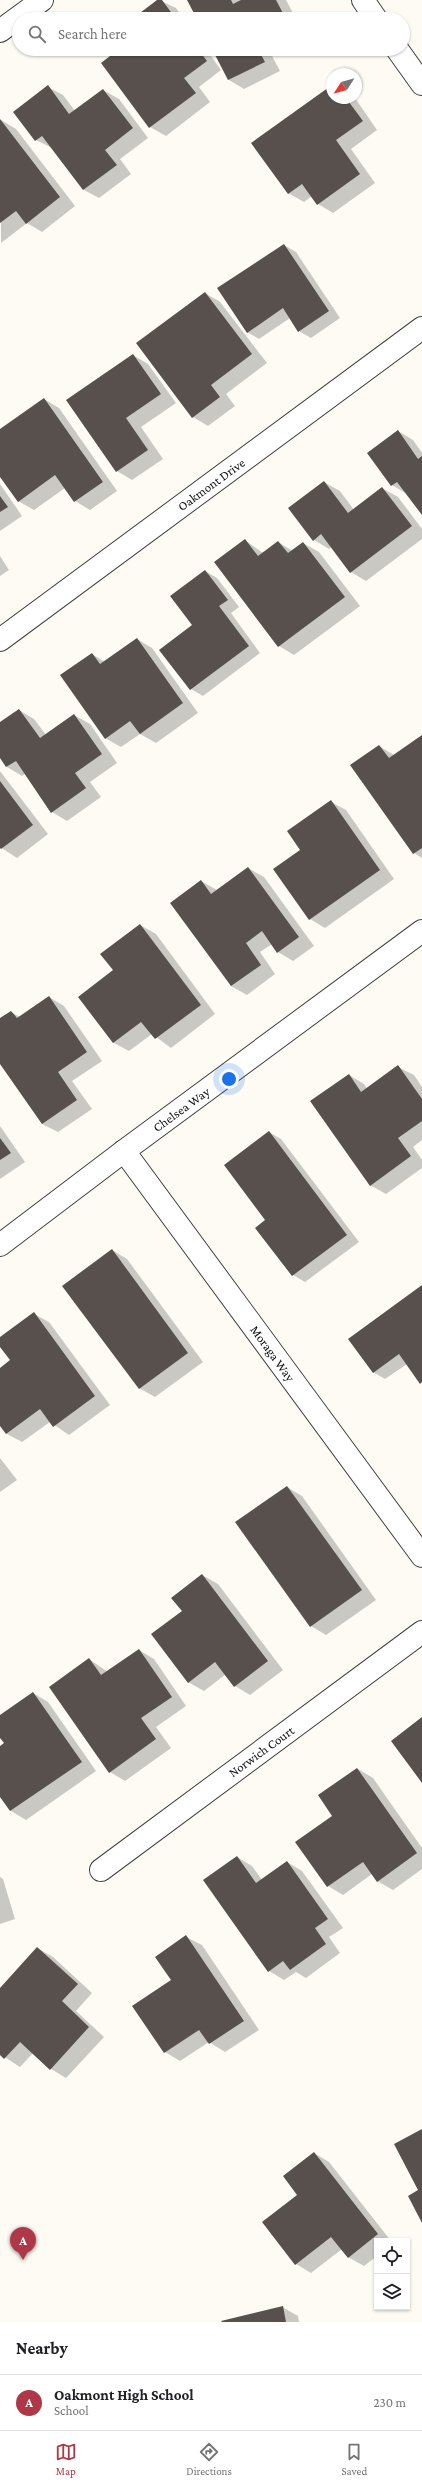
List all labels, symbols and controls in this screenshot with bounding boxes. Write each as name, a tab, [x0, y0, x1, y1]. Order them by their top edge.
search box	[12, 12, 410, 56]
icon: search	[26, 23, 48, 45]
text: Search here	[58, 26, 127, 42]
north arrow	[326, 68, 362, 104]
street label: Oakmont Drive	[175, 455, 248, 514]
your location	[219, 1069, 239, 1089]
street label: Chelsea Way	[150, 1083, 213, 1135]
street label: Moraga Way	[247, 1322, 299, 1385]
street label: Norwich Court	[226, 1722, 297, 1780]
pin: A	[10, 2227, 36, 2260]
map controls	[374, 2238, 410, 2310]
button: locate	[374, 2238, 410, 2274]
button: layers	[374, 2274, 410, 2310]
text: Nearby	[16, 2339, 68, 2358]
text: Oakmont High School	[54, 2387, 194, 2403]
text: A	[25, 2395, 33, 2410]
text: 230 m	[373, 2395, 406, 2410]
text: School	[54, 2403, 89, 2418]
tab: Map	[55, 2441, 77, 2477]
tab: Directions	[186, 2441, 232, 2477]
tab: Saved	[341, 2441, 367, 2477]

